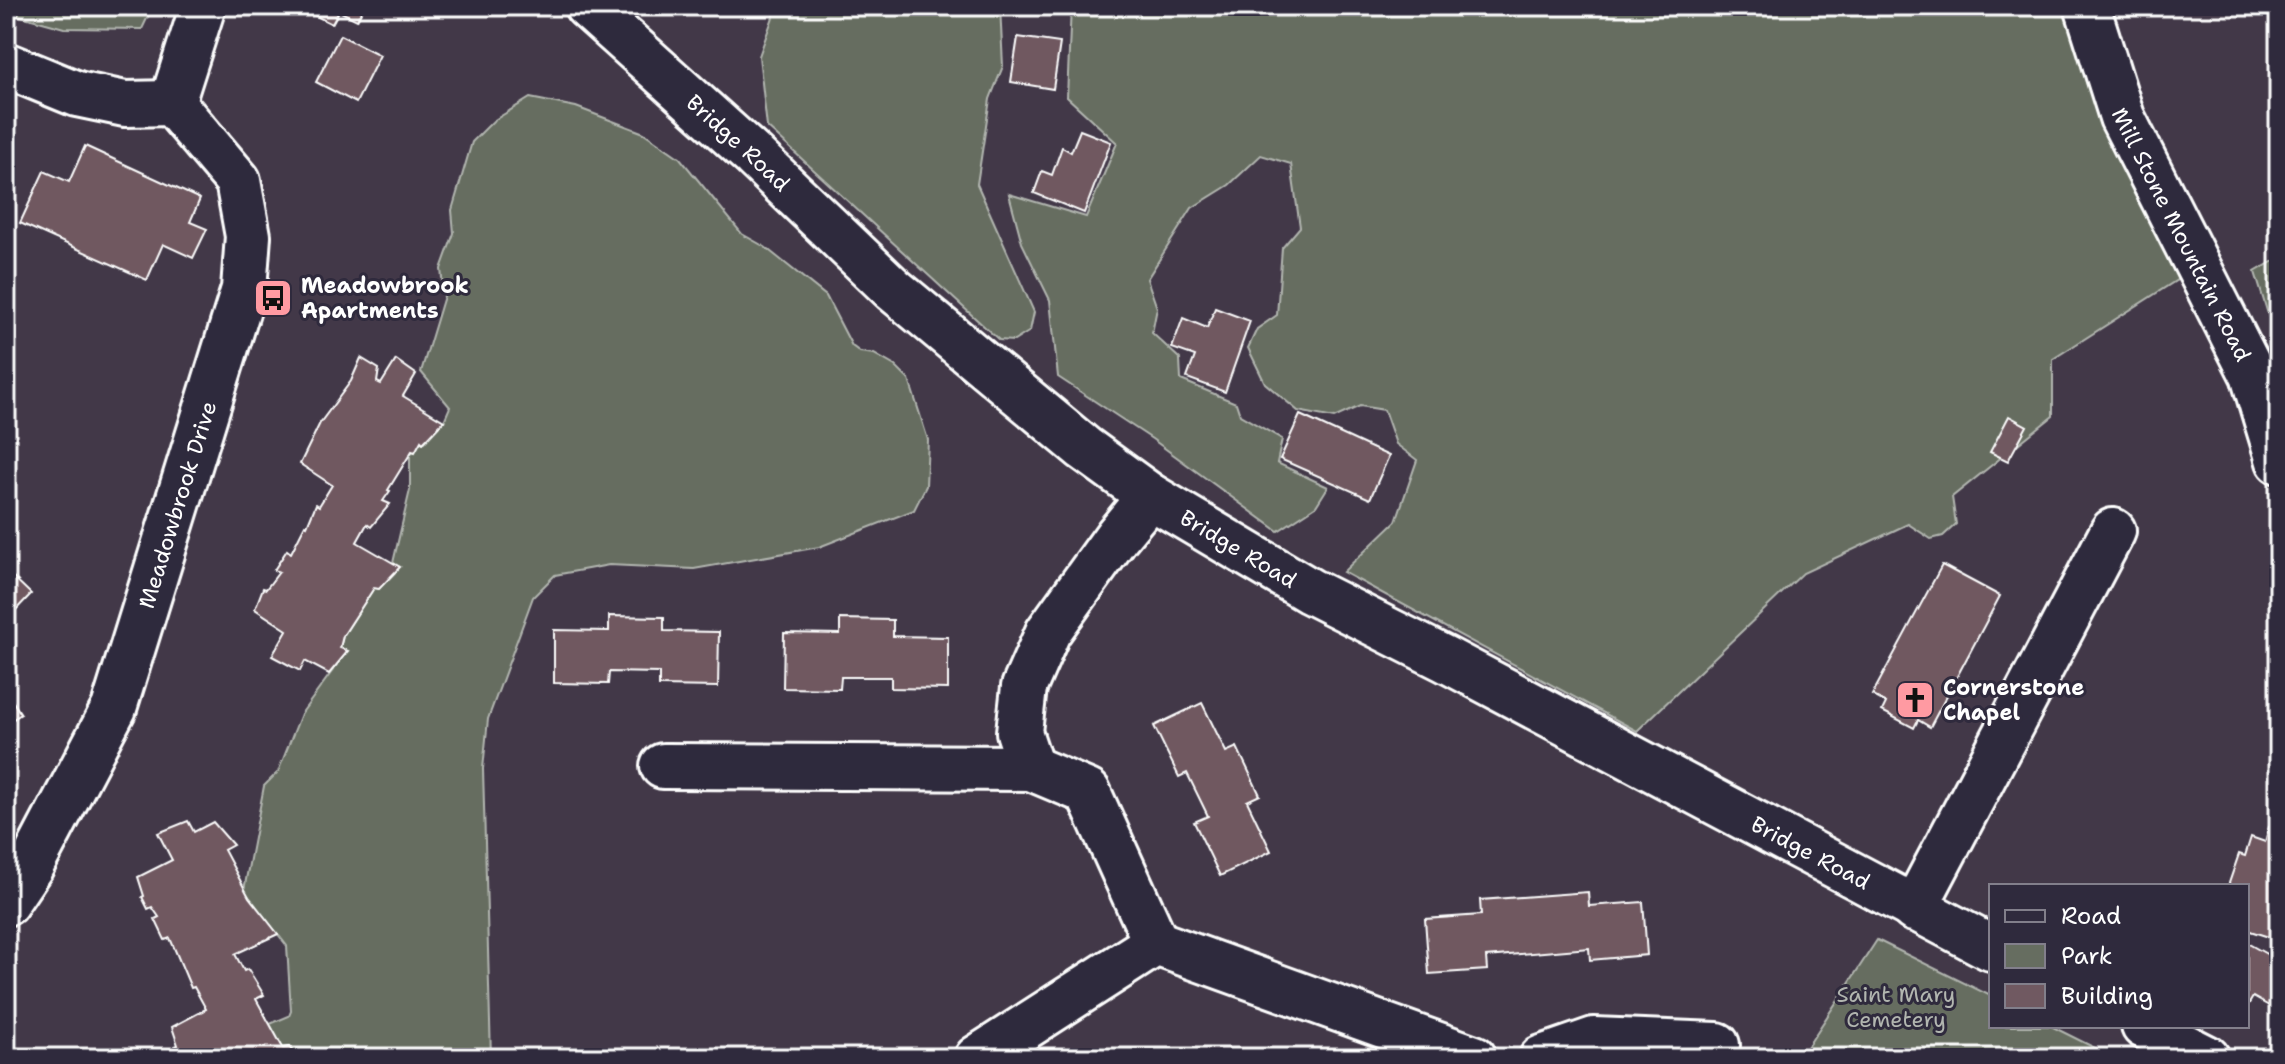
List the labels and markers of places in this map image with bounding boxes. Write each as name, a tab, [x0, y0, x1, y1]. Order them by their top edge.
place label: Meadowbrook Apartments	[301, 271, 469, 325]
bus stop icon: Meadowbrook Apartments	[252, 277, 294, 319]
place label: Cornerstone Chapel	[1943, 673, 2084, 727]
church icon: Cornerstone Chapel	[1894, 679, 1936, 721]

